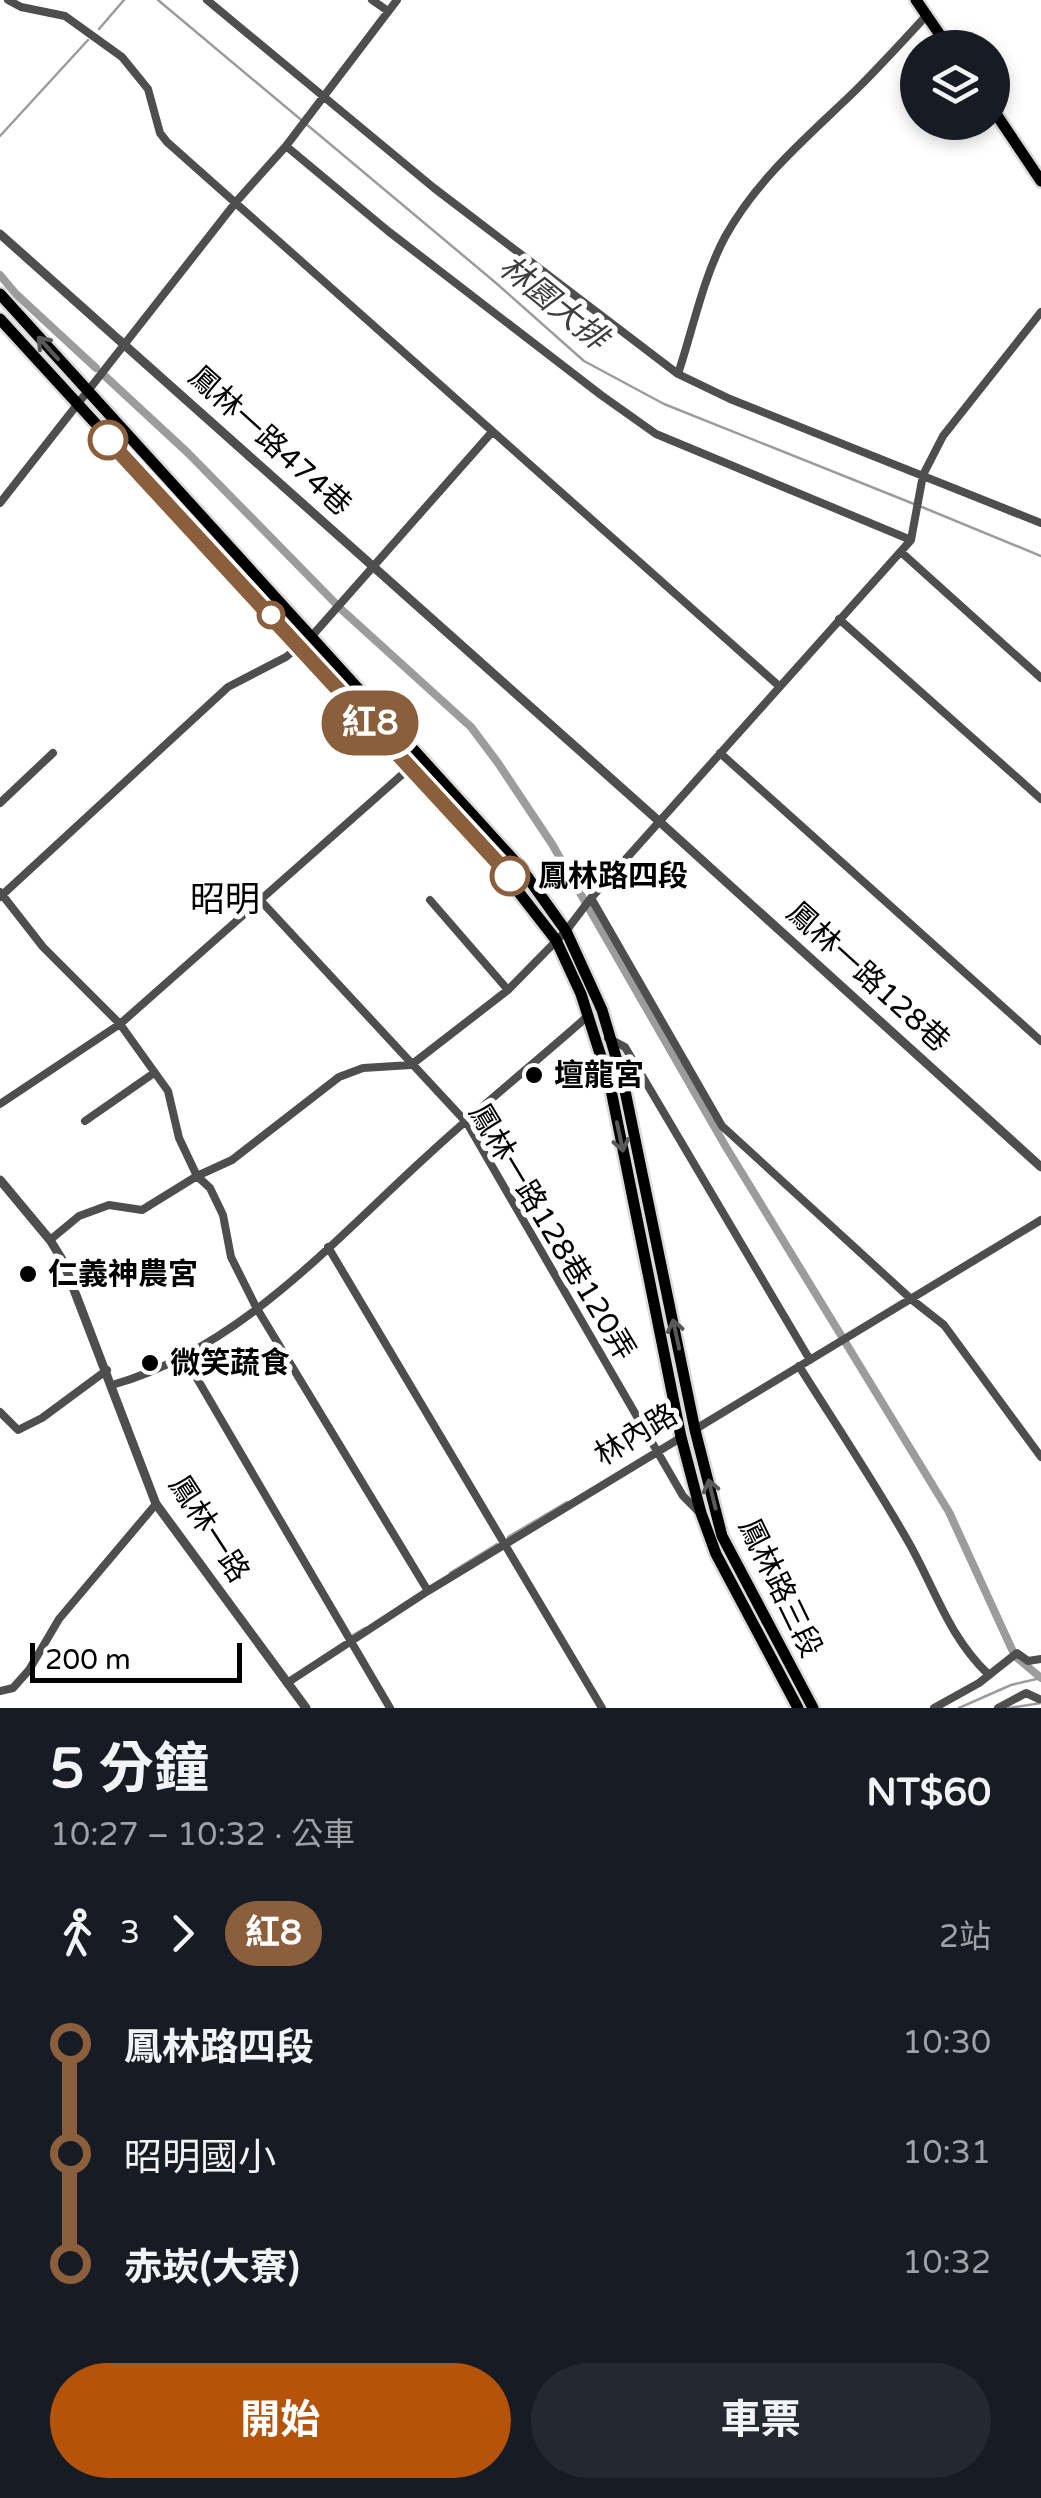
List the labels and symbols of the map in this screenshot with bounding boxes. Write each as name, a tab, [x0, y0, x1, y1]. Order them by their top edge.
water label: 林園大排	[491, 248, 618, 361]
one-way arrow	[37, 336, 59, 362]
street label: 鳳林一路474巷	[181, 358, 359, 524]
unlabelled marker	[89, 421, 127, 459]
unlabelled marker	[258, 602, 284, 628]
line badge: 紅8	[325, 690, 415, 756]
marker: 鳳林路四段	[491, 857, 529, 895]
place label: 鳳林路四段	[538, 858, 688, 895]
district label: 昭明	[190, 879, 260, 921]
street label: 鳳林一路128巷	[779, 894, 957, 1060]
place label: 壇龍宮	[554, 1057, 644, 1094]
marker: 壇龍宮	[523, 1064, 545, 1086]
street label: 鳳林一路128巷120弄	[461, 1097, 643, 1367]
one-way arrow	[612, 1121, 631, 1153]
place label: 仁義神農宮	[48, 1256, 198, 1293]
marker: 仁義神農宮	[17, 1263, 39, 1285]
one-way arrow	[665, 1319, 684, 1351]
place label: 微笑蔬食	[170, 1345, 290, 1382]
marker: 微笑蔬食	[139, 1352, 161, 1374]
street label: 林內路	[588, 1396, 684, 1474]
street label: 鳳林一路	[161, 1469, 257, 1589]
one-way arrow	[702, 1479, 720, 1511]
street label: 鳳林路三段	[730, 1512, 830, 1664]
scale bar	[30, 1638, 242, 1682]

